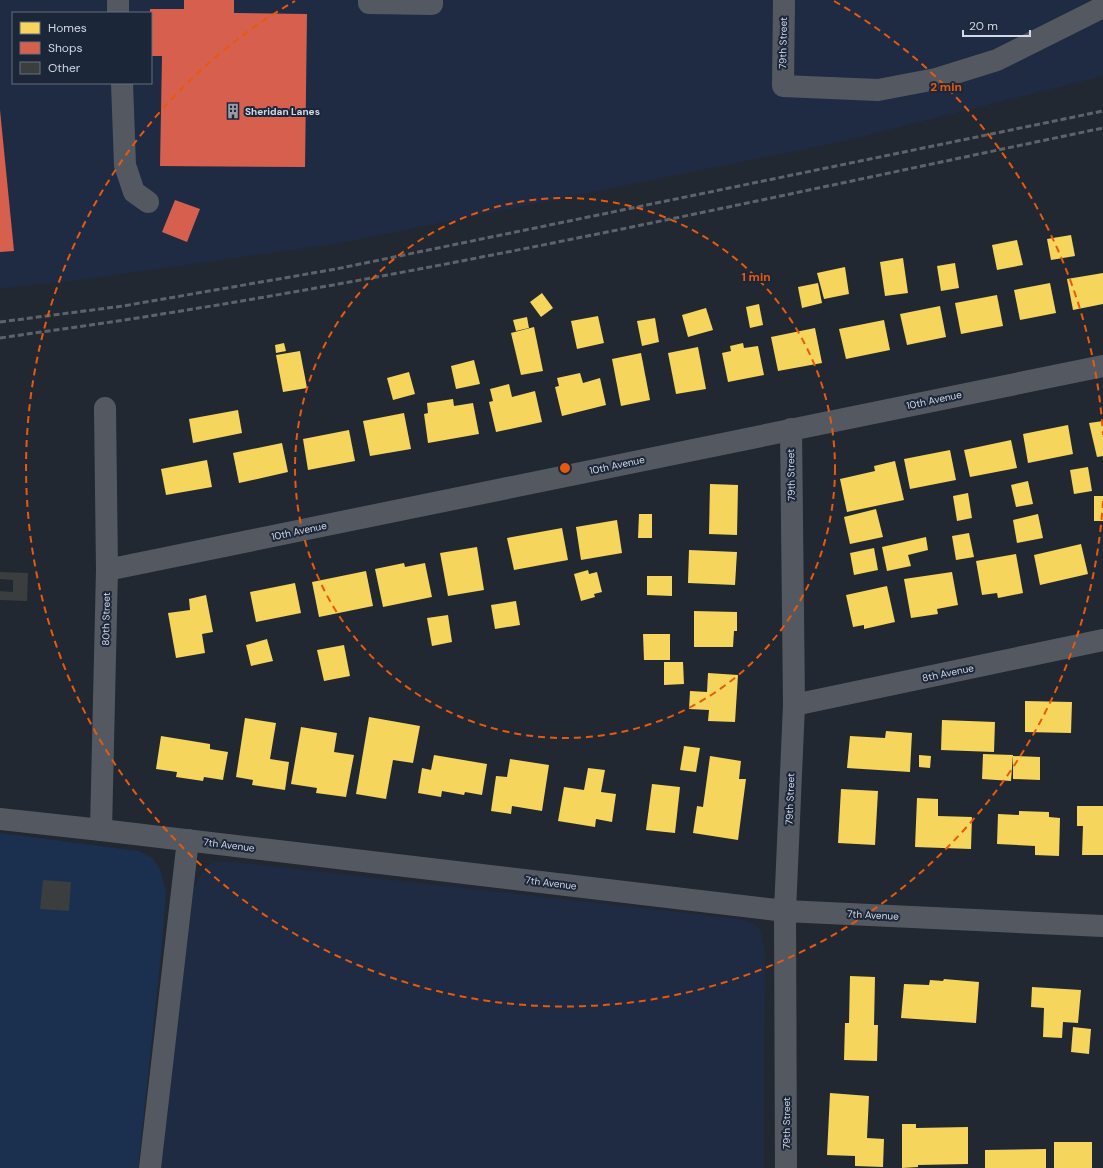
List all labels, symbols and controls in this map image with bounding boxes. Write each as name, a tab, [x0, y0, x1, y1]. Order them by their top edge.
legend	[12, 12, 152, 84]
scale bar	[963, 12, 1030, 38]
street label: 79th Street	[776, 17, 790, 69]
text: 20 m	[969, 18, 998, 34]
text: Homes	[48, 20, 87, 36]
text: Shops	[48, 40, 83, 56]
text: Other	[48, 60, 81, 76]
text: 2 min	[930, 79, 962, 95]
building icon: Sheridan Lanes	[224, 102, 242, 120]
place label: Sheridan Lanes	[245, 105, 320, 118]
text: 1 min	[741, 269, 771, 285]
street label: 10th Avenue	[905, 388, 963, 412]
street label: 79th Street	[784, 449, 798, 501]
street label: 10th Avenue	[588, 453, 646, 477]
centre of rings	[558, 461, 572, 475]
street label: 10th Avenue	[270, 519, 328, 543]
street label: 80th Street	[99, 592, 113, 646]
street label: 8th Avenue	[921, 661, 975, 685]
street label: 79th Street	[783, 773, 797, 825]
street label: 7th Avenue	[203, 835, 256, 855]
street label: 7th Avenue	[525, 873, 578, 893]
street label: 7th Avenue	[847, 907, 899, 923]
street label: 79th Street	[780, 1097, 793, 1149]

